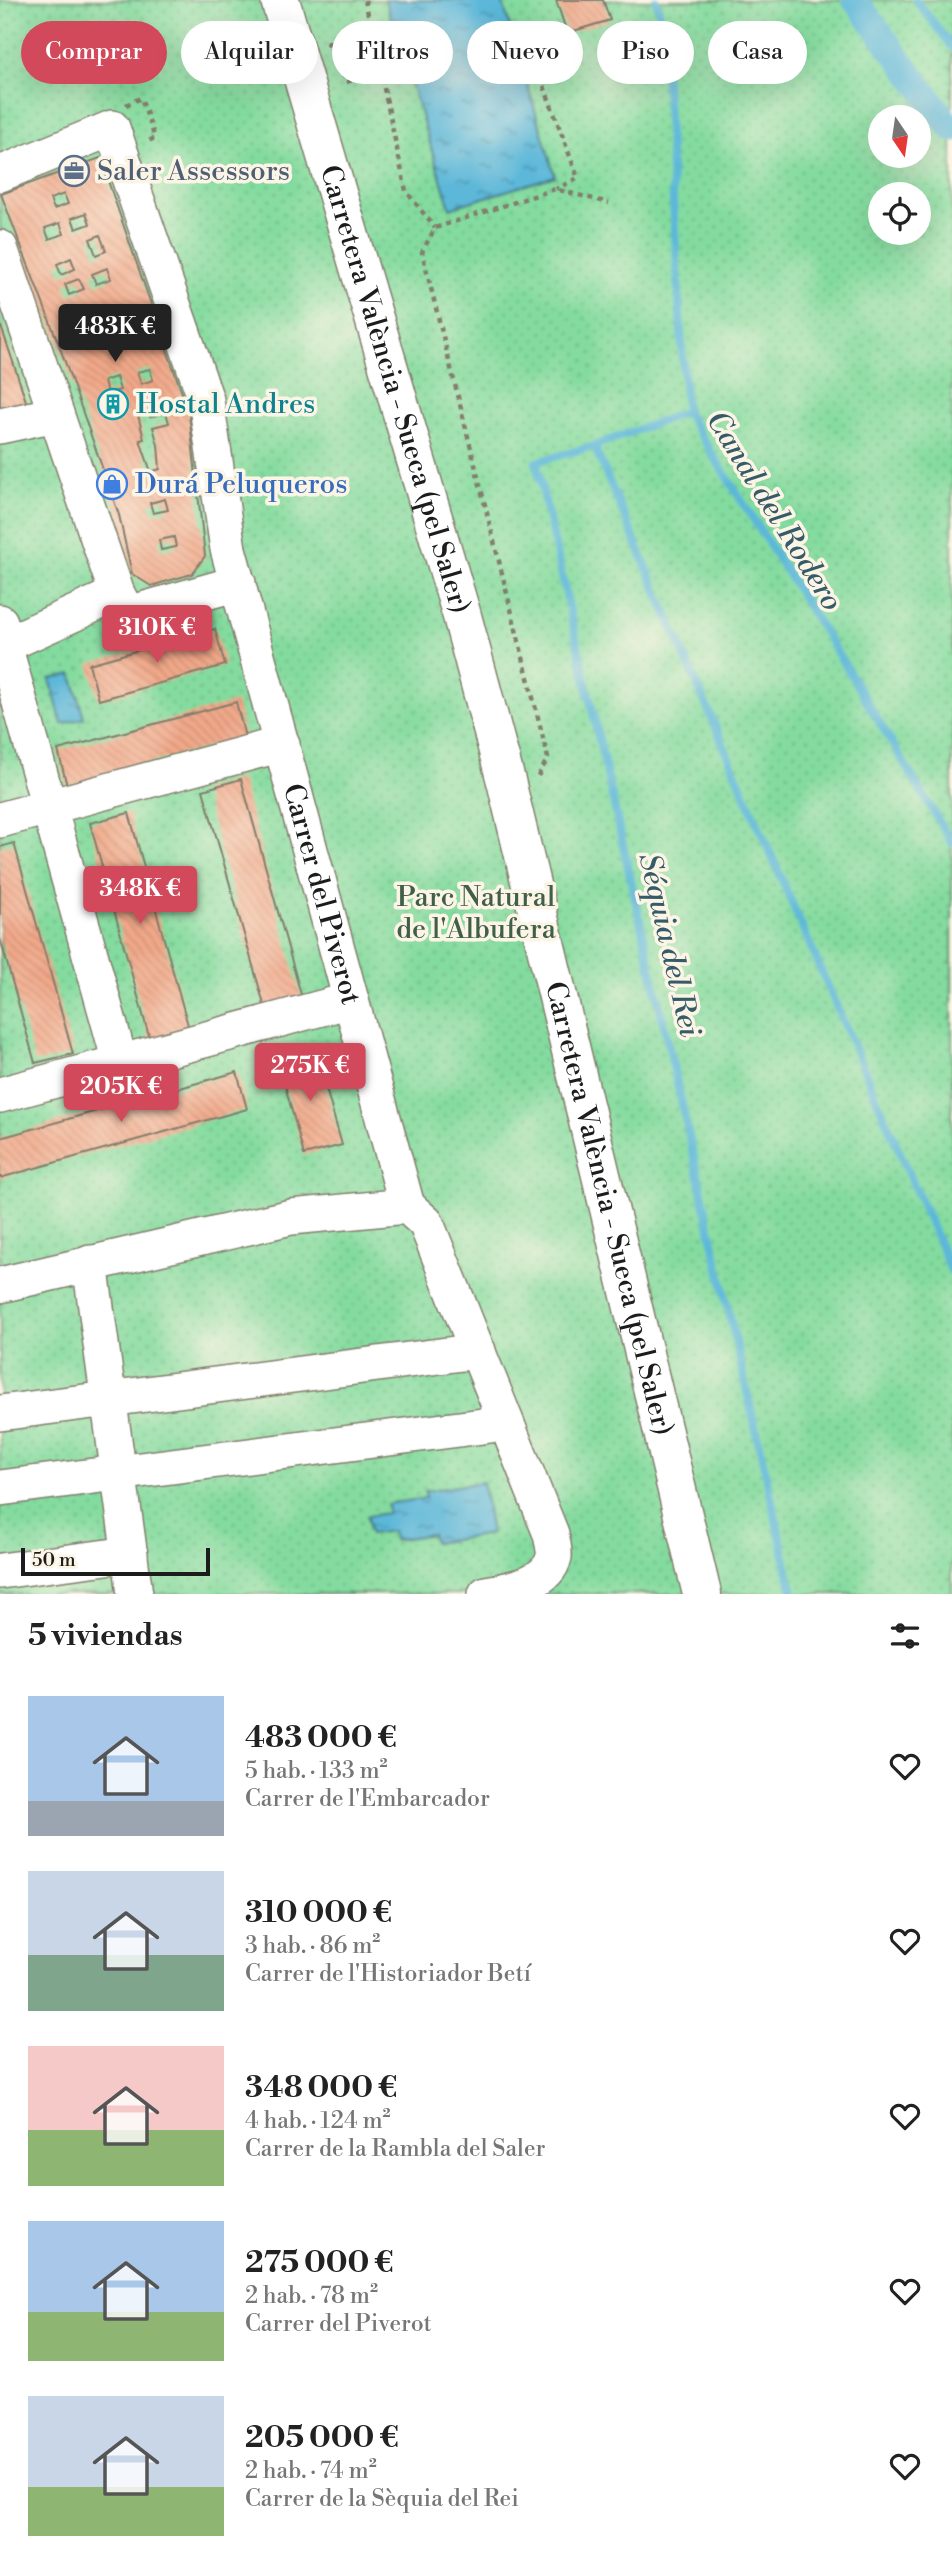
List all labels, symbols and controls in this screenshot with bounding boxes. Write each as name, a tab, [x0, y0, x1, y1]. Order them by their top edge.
chip: Comprar	[21, 21, 167, 84]
chip: Alquilar	[181, 21, 318, 84]
chip: Filtros	[332, 21, 453, 84]
chip: Nuevo	[467, 21, 583, 84]
chip: Piso	[597, 21, 694, 84]
chip: Casa	[708, 21, 807, 84]
north arrow	[868, 105, 931, 168]
map controls	[868, 105, 931, 245]
office icon: Saler Assessors	[57, 154, 91, 188]
place label: Saler Assessors	[97, 154, 290, 189]
street label: Carretera València - Sueca (pel Saler)	[312, 161, 478, 618]
button: locate	[868, 182, 931, 245]
pin: 483K €	[58, 304, 172, 364]
text: 483K €	[74, 313, 156, 341]
building icon: Hostal Andres	[96, 387, 130, 421]
place label: Hostal Andres	[136, 387, 315, 422]
water label: Canal del Rodero	[697, 404, 851, 618]
shop icon: Durá Peluqueros	[95, 467, 129, 501]
place label: Durá Peluqueros	[135, 467, 348, 502]
pin: 310K €	[100, 606, 214, 665]
text: 310K €	[118, 614, 196, 642]
street label: Carrer del Piverot	[275, 780, 369, 1008]
water label: Séquia del Rei	[629, 849, 709, 1041]
pin: 348K €	[83, 866, 197, 926]
text: 348K €	[99, 875, 181, 903]
park label: Parc Natural de l'Albufera	[396, 880, 557, 947]
street label: Carretera València - Sueca (pel Saler)	[538, 978, 681, 1439]
pin: 275K €	[253, 1044, 367, 1103]
text: 275K €	[271, 1052, 349, 1080]
pin: 205K €	[64, 1064, 178, 1124]
text: 205K €	[80, 1073, 162, 1101]
scale bar	[21, 1545, 210, 1577]
text: 50 m	[32, 1548, 76, 1572]
text: 5 viviendas	[28, 1617, 183, 1655]
icon: filters	[886, 1617, 924, 1655]
text: 483 000 €	[245, 1719, 397, 1757]
icon: home	[84, 1724, 168, 1808]
icon: heart	[886, 1747, 924, 1785]
text: 5 hab. · 133 m²	[245, 1757, 388, 1785]
text: Carrer de l'Embarcador	[245, 1785, 490, 1813]
text: 310 000 €	[245, 1894, 392, 1932]
icon: home	[84, 1899, 168, 1983]
icon: heart	[886, 1922, 924, 1960]
text: 3 hab. · 86 m²	[245, 1932, 380, 1960]
text: Carrer de l'Historiador Betí	[245, 1960, 531, 1988]
text: 348 000 €	[245, 2069, 397, 2107]
icon: home	[84, 2074, 168, 2158]
icon: heart	[886, 2097, 924, 2135]
text: 4 hab. · 124 m²	[245, 2107, 391, 2135]
text: Carrer de la Rambla del Saler	[245, 2135, 545, 2163]
text: 275 000 €	[245, 2244, 394, 2282]
icon: home	[84, 2249, 168, 2333]
icon: heart	[886, 2272, 924, 2310]
text: 2 hab. · 78 m²	[245, 2282, 378, 2310]
text: Carrer del Piverot	[245, 2310, 432, 2338]
text: 205 000 €	[245, 2419, 399, 2457]
icon: home	[84, 2424, 168, 2508]
icon: heart	[886, 2447, 924, 2485]
text: 2 hab. · 74 m²	[245, 2457, 377, 2485]
text: Carrer de la Sèquia del Rei	[245, 2485, 519, 2513]

